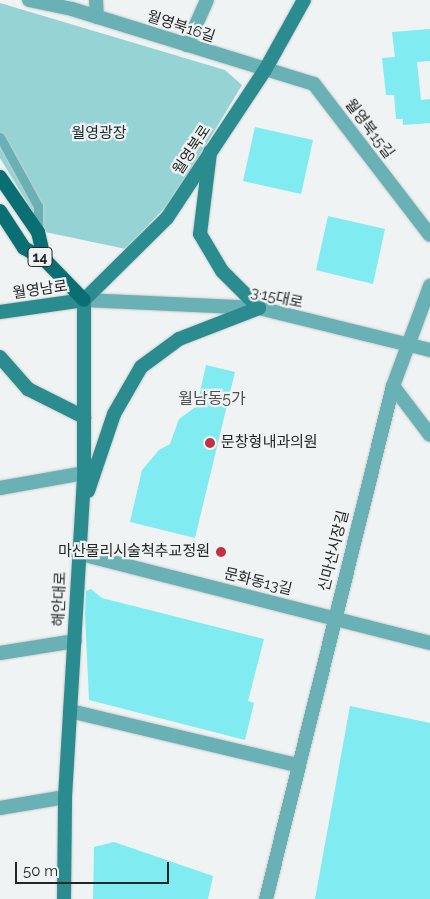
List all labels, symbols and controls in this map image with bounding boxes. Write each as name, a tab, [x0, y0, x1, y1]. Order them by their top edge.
street label: 월영북16길	[145, 8, 217, 46]
street label: 월영북15길	[341, 96, 397, 162]
street label: 월영북로	[169, 122, 215, 178]
park label: 월영광장	[71, 125, 127, 143]
road number: 14	[28, 246, 52, 268]
street label: 월영남로	[11, 277, 69, 303]
street label: 3·15대로	[249, 284, 305, 312]
district label: 월남동5가	[178, 389, 246, 409]
place label: 문창형내과의원	[221, 434, 318, 452]
marker: 문창형내과의원	[203, 436, 217, 450]
street label: 신마산시장길	[315, 509, 353, 593]
place label: 마산물리시술척추교정원	[58, 543, 210, 561]
marker: 마산물리시술척추교정원	[214, 545, 228, 559]
street label: 문화동13길	[222, 565, 294, 599]
street label: 해안대로	[50, 571, 70, 627]
scale bar	[18, 852, 171, 884]
text: 50 m	[23, 862, 58, 880]

